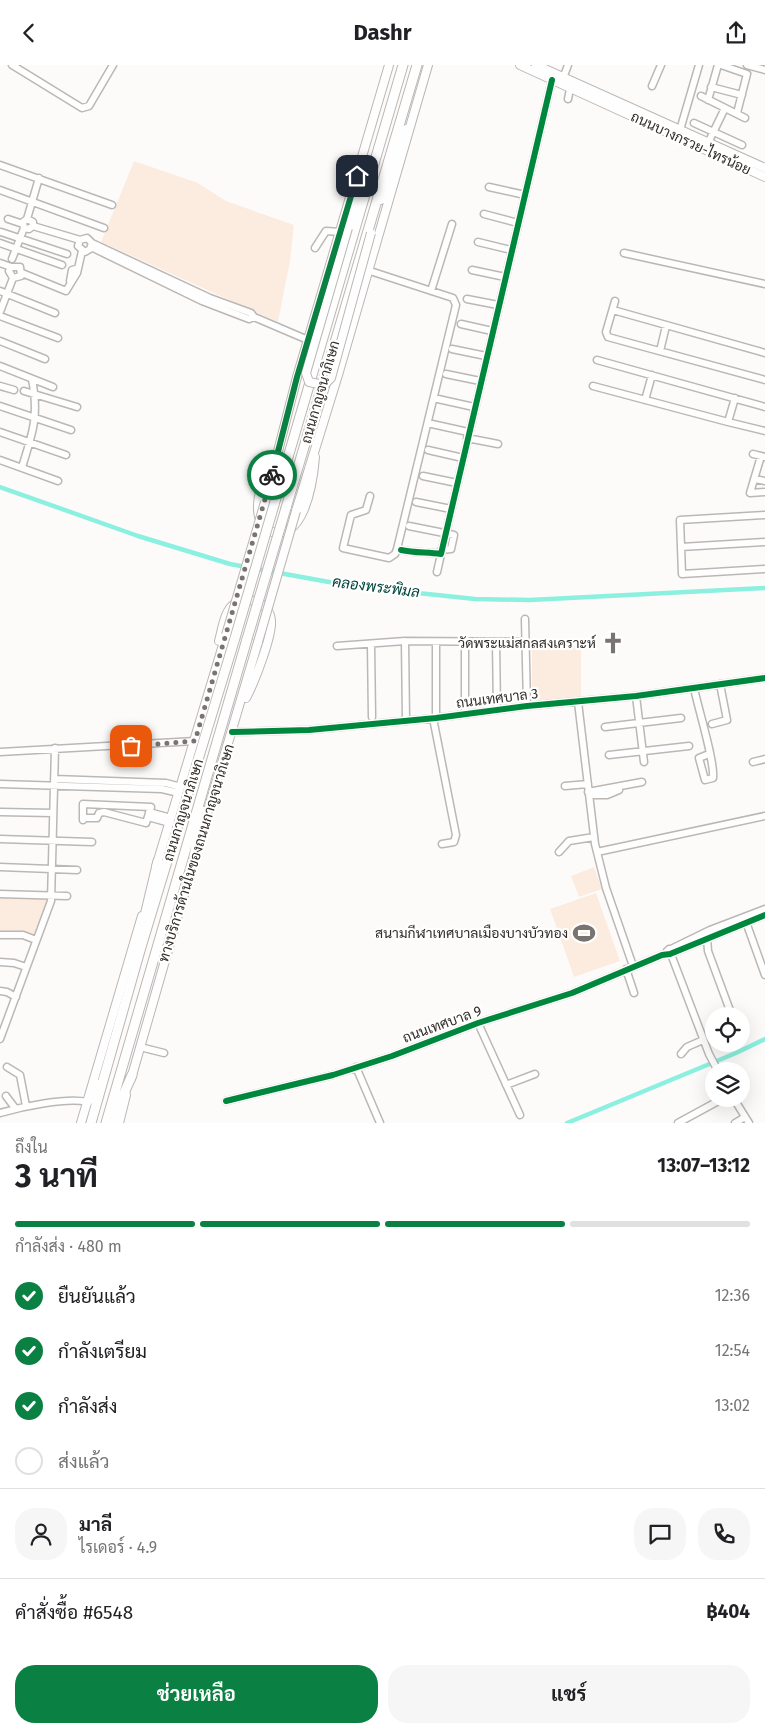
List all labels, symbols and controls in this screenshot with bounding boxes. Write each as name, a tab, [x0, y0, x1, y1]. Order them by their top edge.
icon: back	[15, 19, 43, 47]
text: Dashr	[353, 19, 412, 46]
icon: share	[722, 19, 750, 47]
street label: ถนนบางกรวย-ไทรน้อย	[628, 107, 754, 179]
pin	[336, 155, 378, 197]
icon: home	[343, 162, 371, 190]
street label: ถนนกาญจนาภิเษก	[298, 339, 343, 446]
courier	[247, 450, 297, 500]
icon: bike	[258, 461, 286, 489]
water label: คลองพระพิมล	[331, 573, 421, 601]
church icon: วัดพระแม่สกลสงเคราะห์	[600, 630, 626, 656]
place label: วัดพระแม่สกลสงเคราะห์	[458, 634, 596, 652]
street label: ถนนเทศบาล 3	[455, 685, 539, 712]
pin	[110, 725, 152, 767]
icon: bag	[117, 732, 145, 760]
street label: ทางบริการด้านในของถนนกาญจนาภิเษก	[154, 742, 238, 964]
street label: ถนนกาญจนาภิเษก	[160, 757, 207, 864]
sports icon: สนามกีฬาเทศบาลเมืองบางบัวทอง	[571, 920, 597, 946]
place label: สนามกีฬาเทศบาลเมืองบางบัวทอง	[375, 924, 568, 942]
street label: ถนนเทศบาล 9	[400, 1002, 484, 1047]
map controls	[705, 1007, 750, 1107]
button: locate	[705, 1007, 750, 1052]
button: layers	[705, 1062, 750, 1107]
text: ถึงใน	[15, 1138, 48, 1157]
text: 13:07–13:12	[657, 1154, 750, 1177]
text: 3 นาที	[15, 1157, 98, 1195]
text: กำลังส่ง · 480 m	[15, 1237, 122, 1256]
icon: check	[15, 1282, 43, 1310]
text: ยืนยันแล้ว	[58, 1285, 136, 1308]
text: 12:36	[715, 1286, 750, 1305]
icon: check	[15, 1337, 43, 1365]
text: กำลังเตรียม	[58, 1340, 147, 1363]
text: 12:54	[715, 1341, 750, 1360]
icon: check	[15, 1392, 43, 1420]
text: กำลังส่ง	[58, 1395, 117, 1418]
text: 13:02	[715, 1396, 750, 1415]
text: ส่งแล้ว	[58, 1450, 109, 1473]
button: person	[15, 1508, 67, 1560]
button: chat	[634, 1508, 686, 1560]
button: phone	[698, 1508, 750, 1560]
text: มาลี	[79, 1513, 112, 1536]
text: ไรเดอร์ · 4.9	[79, 1538, 157, 1557]
text: ฿404	[706, 1600, 750, 1623]
text: คำสั่งซื้อ #6548	[15, 1601, 133, 1624]
button: ช่วยเหลือ	[15, 1665, 378, 1723]
button: แชร์	[388, 1665, 750, 1723]

